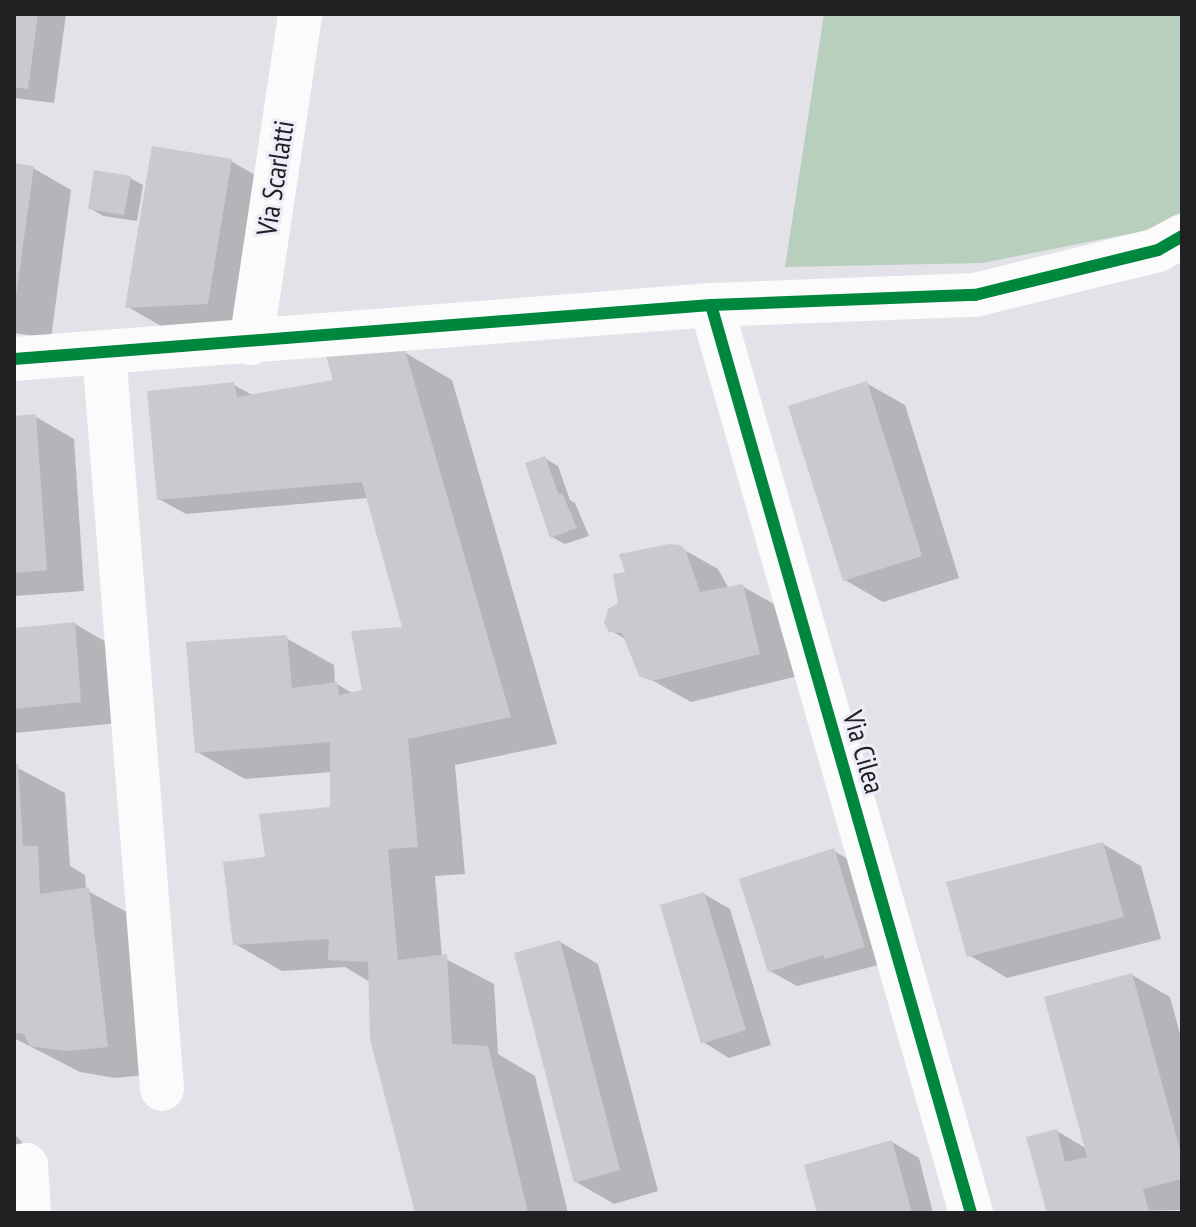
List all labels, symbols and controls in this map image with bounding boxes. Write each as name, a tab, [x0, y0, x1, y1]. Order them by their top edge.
street label: Via Scarlatti	[249, 118, 301, 238]
street label: Via Cilea	[836, 707, 892, 797]

